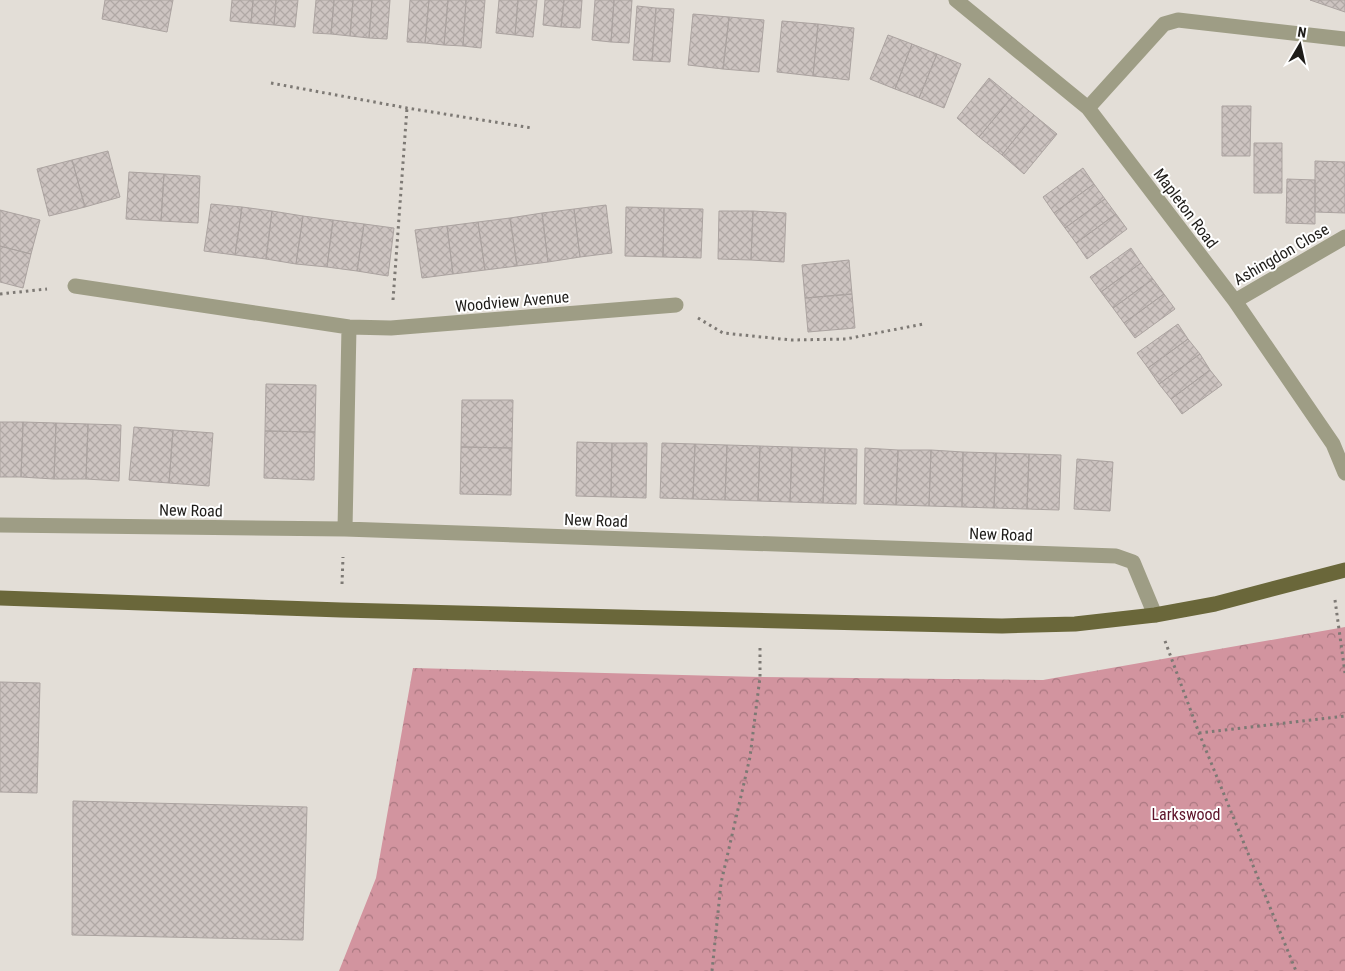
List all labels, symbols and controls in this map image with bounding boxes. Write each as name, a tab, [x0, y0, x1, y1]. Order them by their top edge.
north arrow	[1275, 20, 1325, 70]
text: N	[1297, 24, 1308, 41]
street label: Mapleton Road	[1149, 165, 1222, 252]
street label: Ashingdon Close	[1230, 220, 1332, 289]
street label: Woodview Avenue	[454, 287, 570, 316]
street label: New Road	[159, 500, 223, 521]
street label: New Road	[564, 510, 628, 531]
street label: New Road	[969, 524, 1033, 545]
park label: Larkswood	[1151, 805, 1221, 824]

